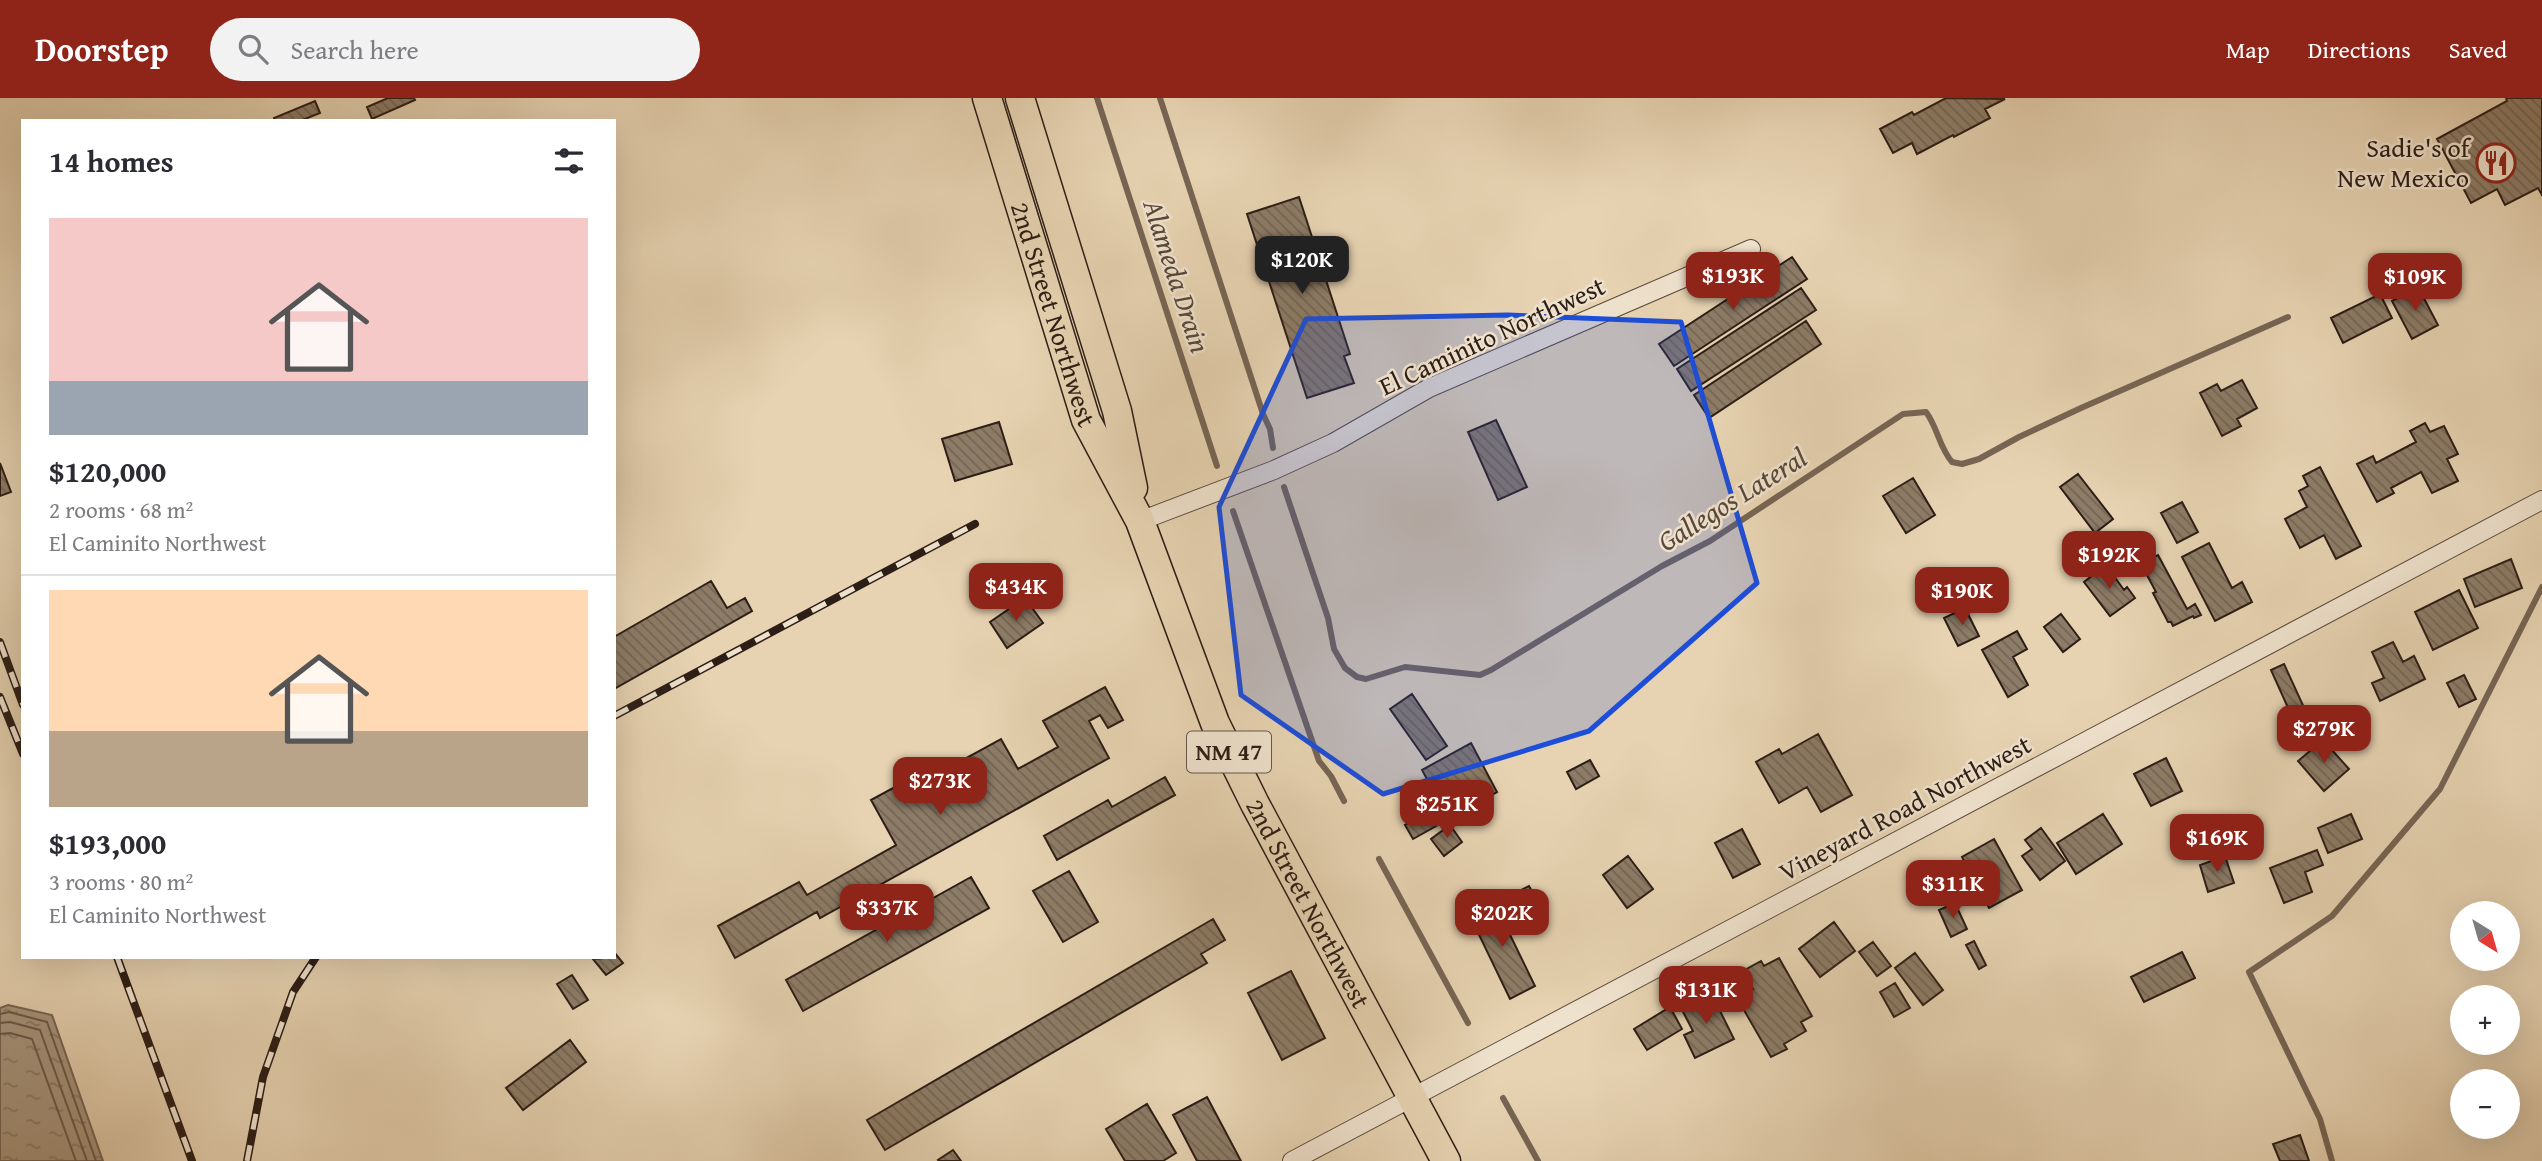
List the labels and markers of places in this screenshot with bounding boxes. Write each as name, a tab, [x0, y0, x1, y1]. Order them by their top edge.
place label: Sadie's of New Mexico	[2337, 128, 2472, 197]
restaurant icon: Sadie's of New Mexico	[2475, 142, 2517, 184]
pin: $120K	[1253, 236, 1351, 296]
pin: $193K	[1684, 252, 1782, 312]
pin: $109K	[2366, 254, 2464, 313]
pin: $192K	[2060, 532, 2158, 591]
pin: $434K	[967, 564, 1065, 623]
pin: $190K	[1913, 568, 2011, 627]
pin: $279K	[2275, 706, 2373, 765]
pin: $273K	[891, 758, 989, 817]
pin: $251K	[1398, 780, 1496, 840]
pin: $169K	[2168, 814, 2266, 874]
pin: $311K	[1904, 860, 2002, 920]
pin: $337K	[838, 884, 936, 944]
pin: $202K	[1453, 890, 1551, 949]
pin: $131K	[1657, 967, 1755, 1026]

